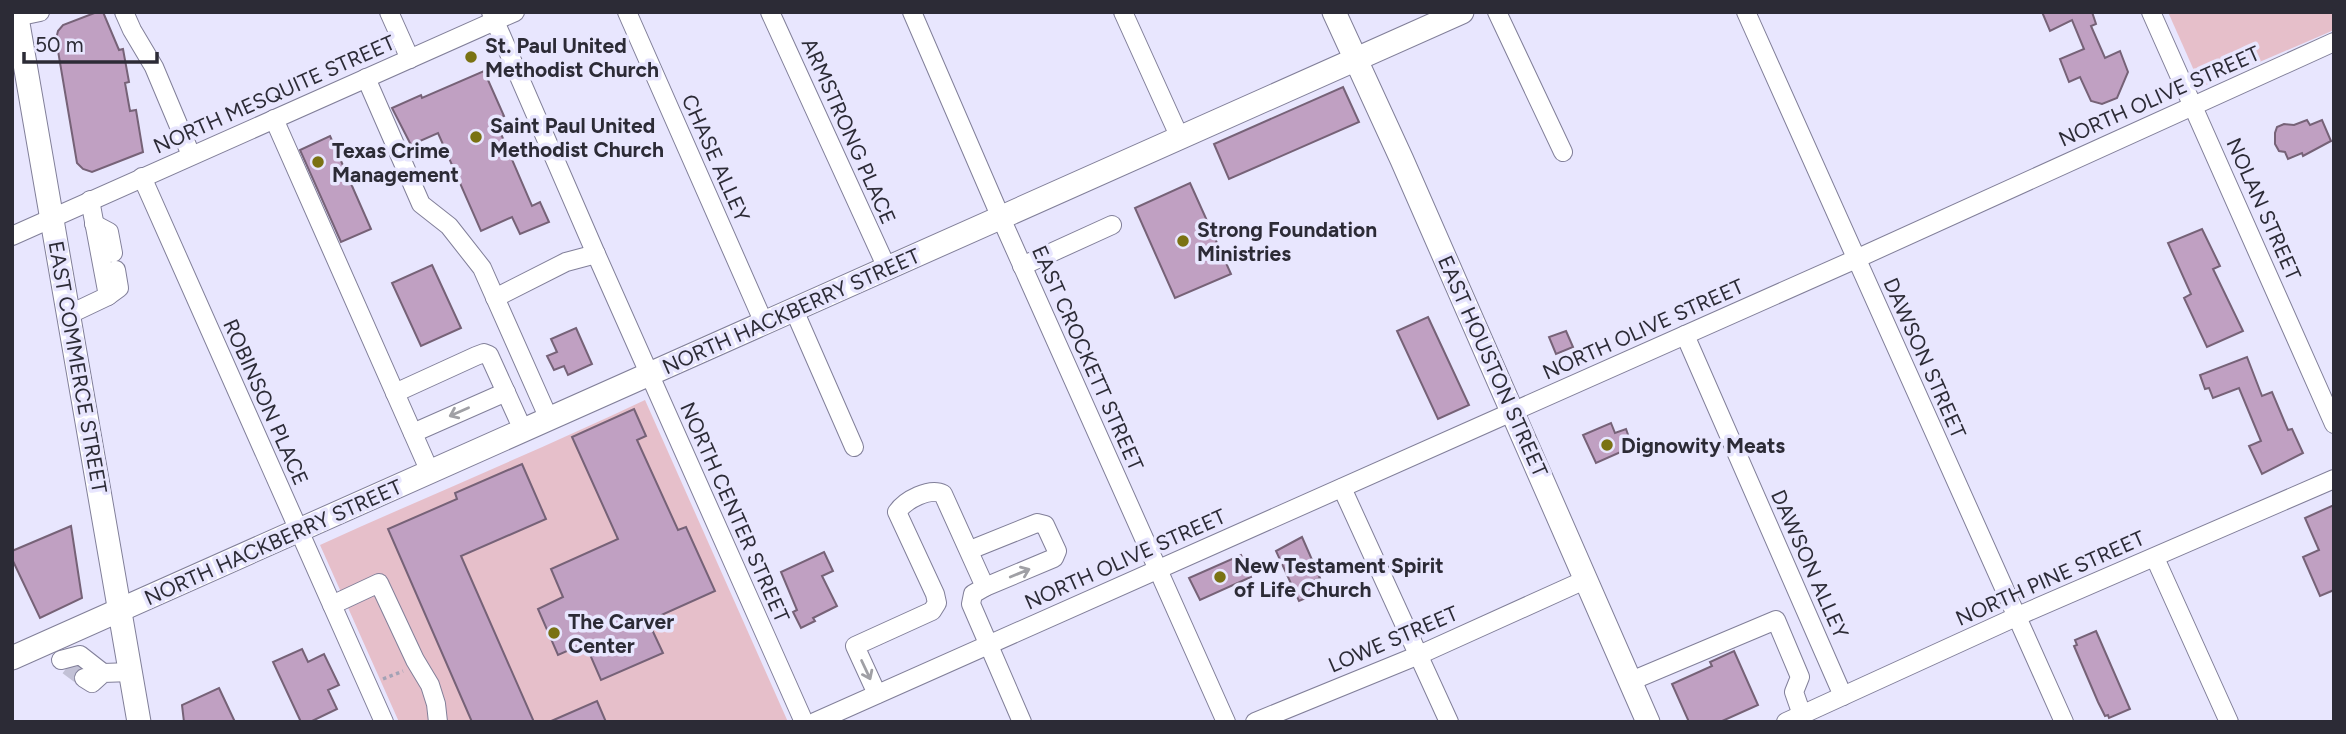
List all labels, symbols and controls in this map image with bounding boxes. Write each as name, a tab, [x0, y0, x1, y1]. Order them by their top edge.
scale bar	[24, 21, 158, 65]
street label: NORTH MESQUITE STREET	[149, 29, 399, 159]
text: 50 m	[35, 32, 84, 57]
place label: St. Paul United Methodist Church	[485, 33, 659, 82]
street label: ARMSTRONG PLACE	[797, 34, 901, 228]
street label: NORTH OLIVE STREET	[2055, 40, 2264, 152]
marker: St. Paul United Methodist Church	[463, 49, 479, 65]
street label: CHASE ALLEY	[677, 90, 755, 226]
place label: Saint Paul United Methodist Church	[490, 113, 664, 162]
marker: Saint Paul United Methodist Church	[468, 129, 484, 145]
street label: NOLAN STREET	[2221, 134, 2307, 284]
place label: Texas Crime Management	[332, 138, 459, 187]
marker: Texas Crime Management	[310, 154, 326, 170]
place label: Strong Foundation Ministries	[1197, 217, 1377, 266]
marker: Strong Foundation Ministries	[1175, 233, 1191, 249]
street label: EAST COMMERCE STREET	[43, 239, 113, 495]
street label: EAST CROCKETT STREET	[1027, 242, 1149, 475]
street label: NORTH HACKBERRY STREET	[658, 243, 924, 379]
street label: EAST HOUSTON STREET	[1433, 251, 1553, 481]
street label: NORTH OLIVE STREET	[1539, 273, 1748, 385]
street label: DAWSON STREET	[1878, 274, 1972, 442]
street label: ROBINSON PLACE	[218, 315, 314, 489]
street label: NORTH CENTER STREET	[675, 398, 795, 626]
one-way arrow	[449, 406, 470, 419]
place label: Dignowity Meats	[1621, 433, 1785, 458]
marker: Dignowity Meats	[1599, 437, 1615, 453]
street label: NORTH HACKBERRY STREET	[140, 474, 406, 610]
street label: DAWSON ALLEY	[1766, 486, 1854, 642]
street label: NORTH OLIVE STREET	[1021, 503, 1230, 615]
street label: NORTH PINE STREET	[1952, 525, 2149, 631]
place label: New Testament Spirit of Life Church	[1234, 553, 1444, 602]
one-way arrow	[1009, 566, 1031, 579]
marker: New Testament Spirit of Life Church	[1212, 569, 1228, 585]
street label: LOWE STREET	[1324, 600, 1462, 678]
place label: The Carver Center	[568, 609, 674, 658]
marker: The Carver Center	[546, 625, 562, 641]
one-way arrow	[860, 659, 873, 680]

